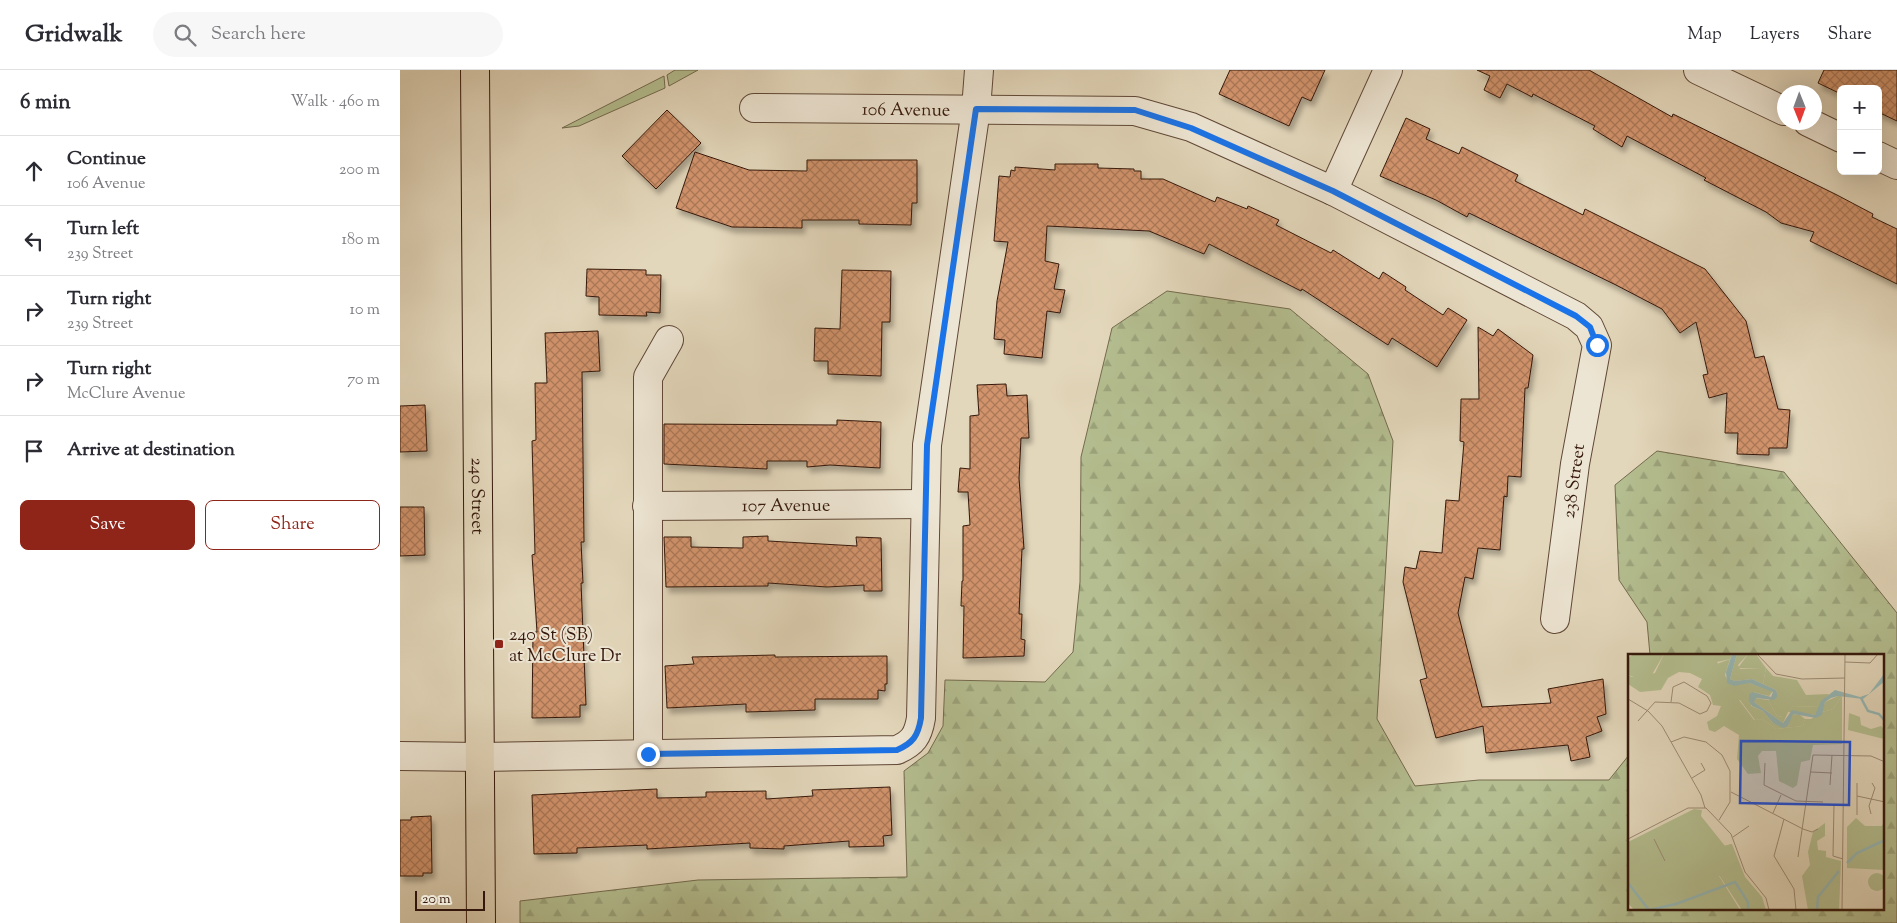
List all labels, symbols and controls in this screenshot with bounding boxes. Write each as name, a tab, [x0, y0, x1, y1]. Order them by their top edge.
search box	[153, 12, 503, 57]
text: Gridwalk	[25, 18, 123, 52]
icon: search	[171, 21, 199, 49]
text: Search here	[211, 21, 306, 48]
text: Map	[1687, 22, 1722, 48]
text: Layers	[1750, 22, 1800, 48]
text: Share	[1828, 22, 1872, 48]
north arrow	[1777, 85, 1822, 130]
map controls	[1837, 85, 1882, 175]
button: +	[1837, 85, 1882, 130]
text: 6 min	[20, 88, 71, 118]
text: Walk · 460 m	[291, 91, 380, 114]
street label: 106 Avenue	[862, 98, 950, 125]
button: −	[1837, 130, 1882, 175]
text: Continue	[67, 146, 146, 173]
icon: ahead	[20, 157, 48, 185]
text: 200 m	[339, 159, 380, 182]
text: 106 Avenue	[67, 173, 146, 196]
text: Turn left	[67, 216, 139, 243]
icon: left	[20, 227, 48, 255]
text: 180 m	[341, 229, 380, 252]
text: 239 Street	[67, 243, 133, 266]
text: Turn right	[67, 286, 151, 313]
icon: right	[20, 297, 48, 325]
text: 10 m	[350, 299, 380, 322]
text: 239 Street	[67, 313, 133, 336]
route start	[1586, 334, 1609, 357]
text: Turn right	[67, 356, 151, 383]
icon: right	[20, 367, 48, 395]
text: 70 m	[347, 369, 380, 392]
text: McClure Avenue	[67, 383, 185, 406]
icon: arrive	[20, 437, 48, 465]
text: Arrive at destination	[67, 437, 235, 464]
street label: 238 Street	[1557, 442, 1593, 520]
street label: 240 Street	[463, 457, 489, 535]
street label: 107 Avenue	[742, 494, 830, 520]
button: Save	[20, 500, 195, 550]
button: Share	[205, 500, 380, 550]
place label: 240 St (SB) at McClure Dr	[509, 623, 621, 670]
marker: 240 St (SB) at McClure Dr	[493, 638, 505, 650]
inset map	[1628, 654, 1884, 910]
route end	[637, 743, 660, 766]
scale bar	[415, 888, 485, 911]
text: 20 m	[422, 890, 451, 910]

